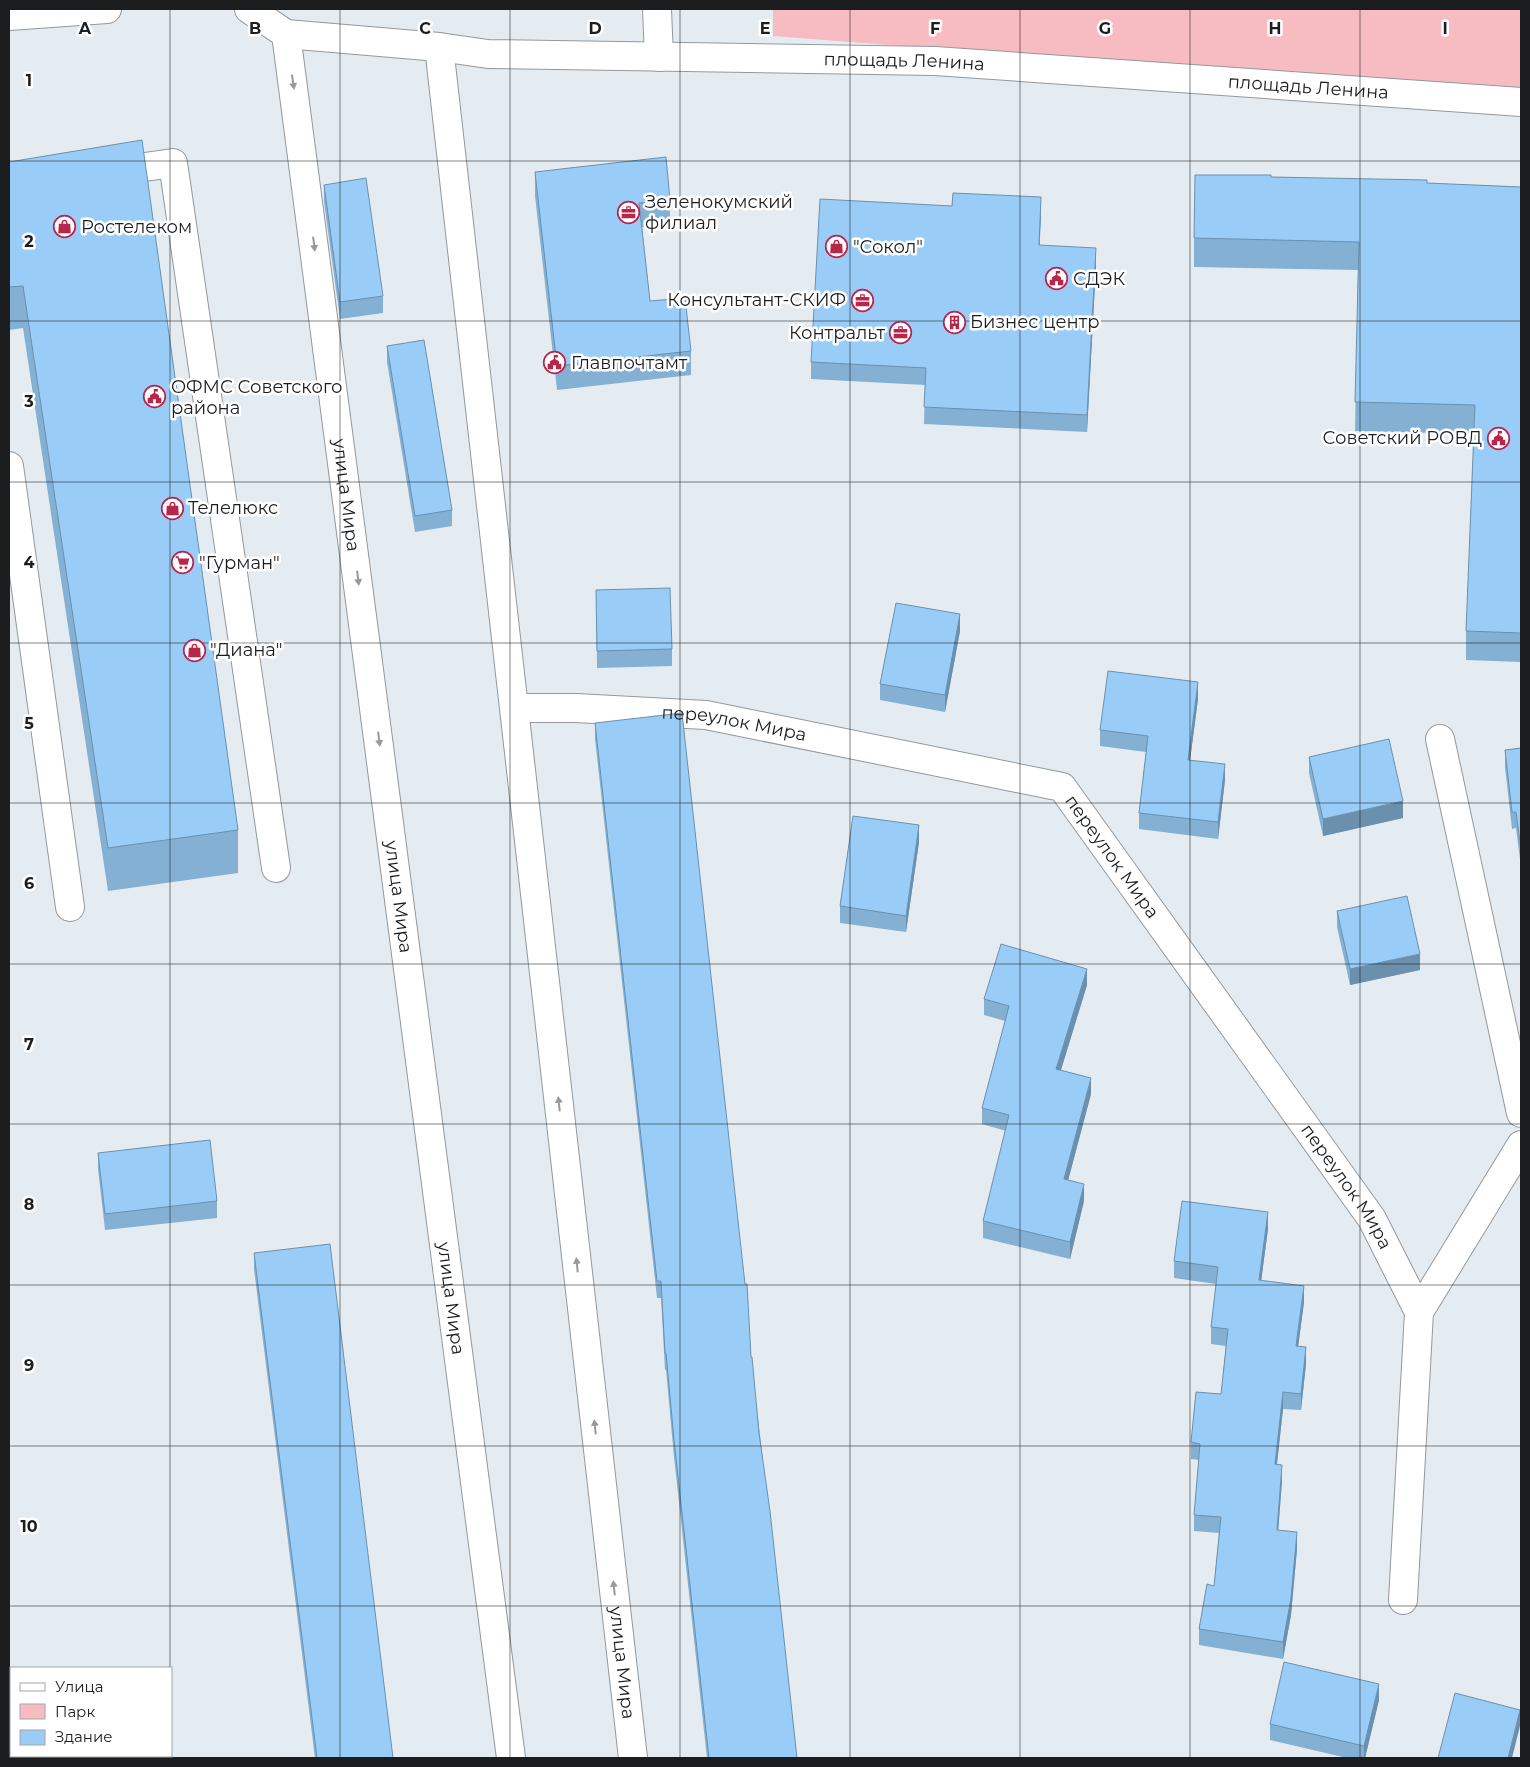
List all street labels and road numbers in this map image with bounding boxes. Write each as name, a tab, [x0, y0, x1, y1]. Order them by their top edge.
street label: площадь Ленина	[823, 48, 986, 75]
street label: площадь Ленина	[1227, 71, 1390, 104]
street label: улица Мира	[328, 436, 364, 553]
street label: переулок Мира	[661, 702, 808, 746]
street label: переулок Мира	[1060, 791, 1164, 923]
street label: улица Мира	[380, 838, 417, 954]
street label: переулок Мира	[1296, 1120, 1396, 1253]
street label: улица Мира	[433, 1240, 469, 1356]
street label: улица Мира	[605, 1604, 640, 1720]

